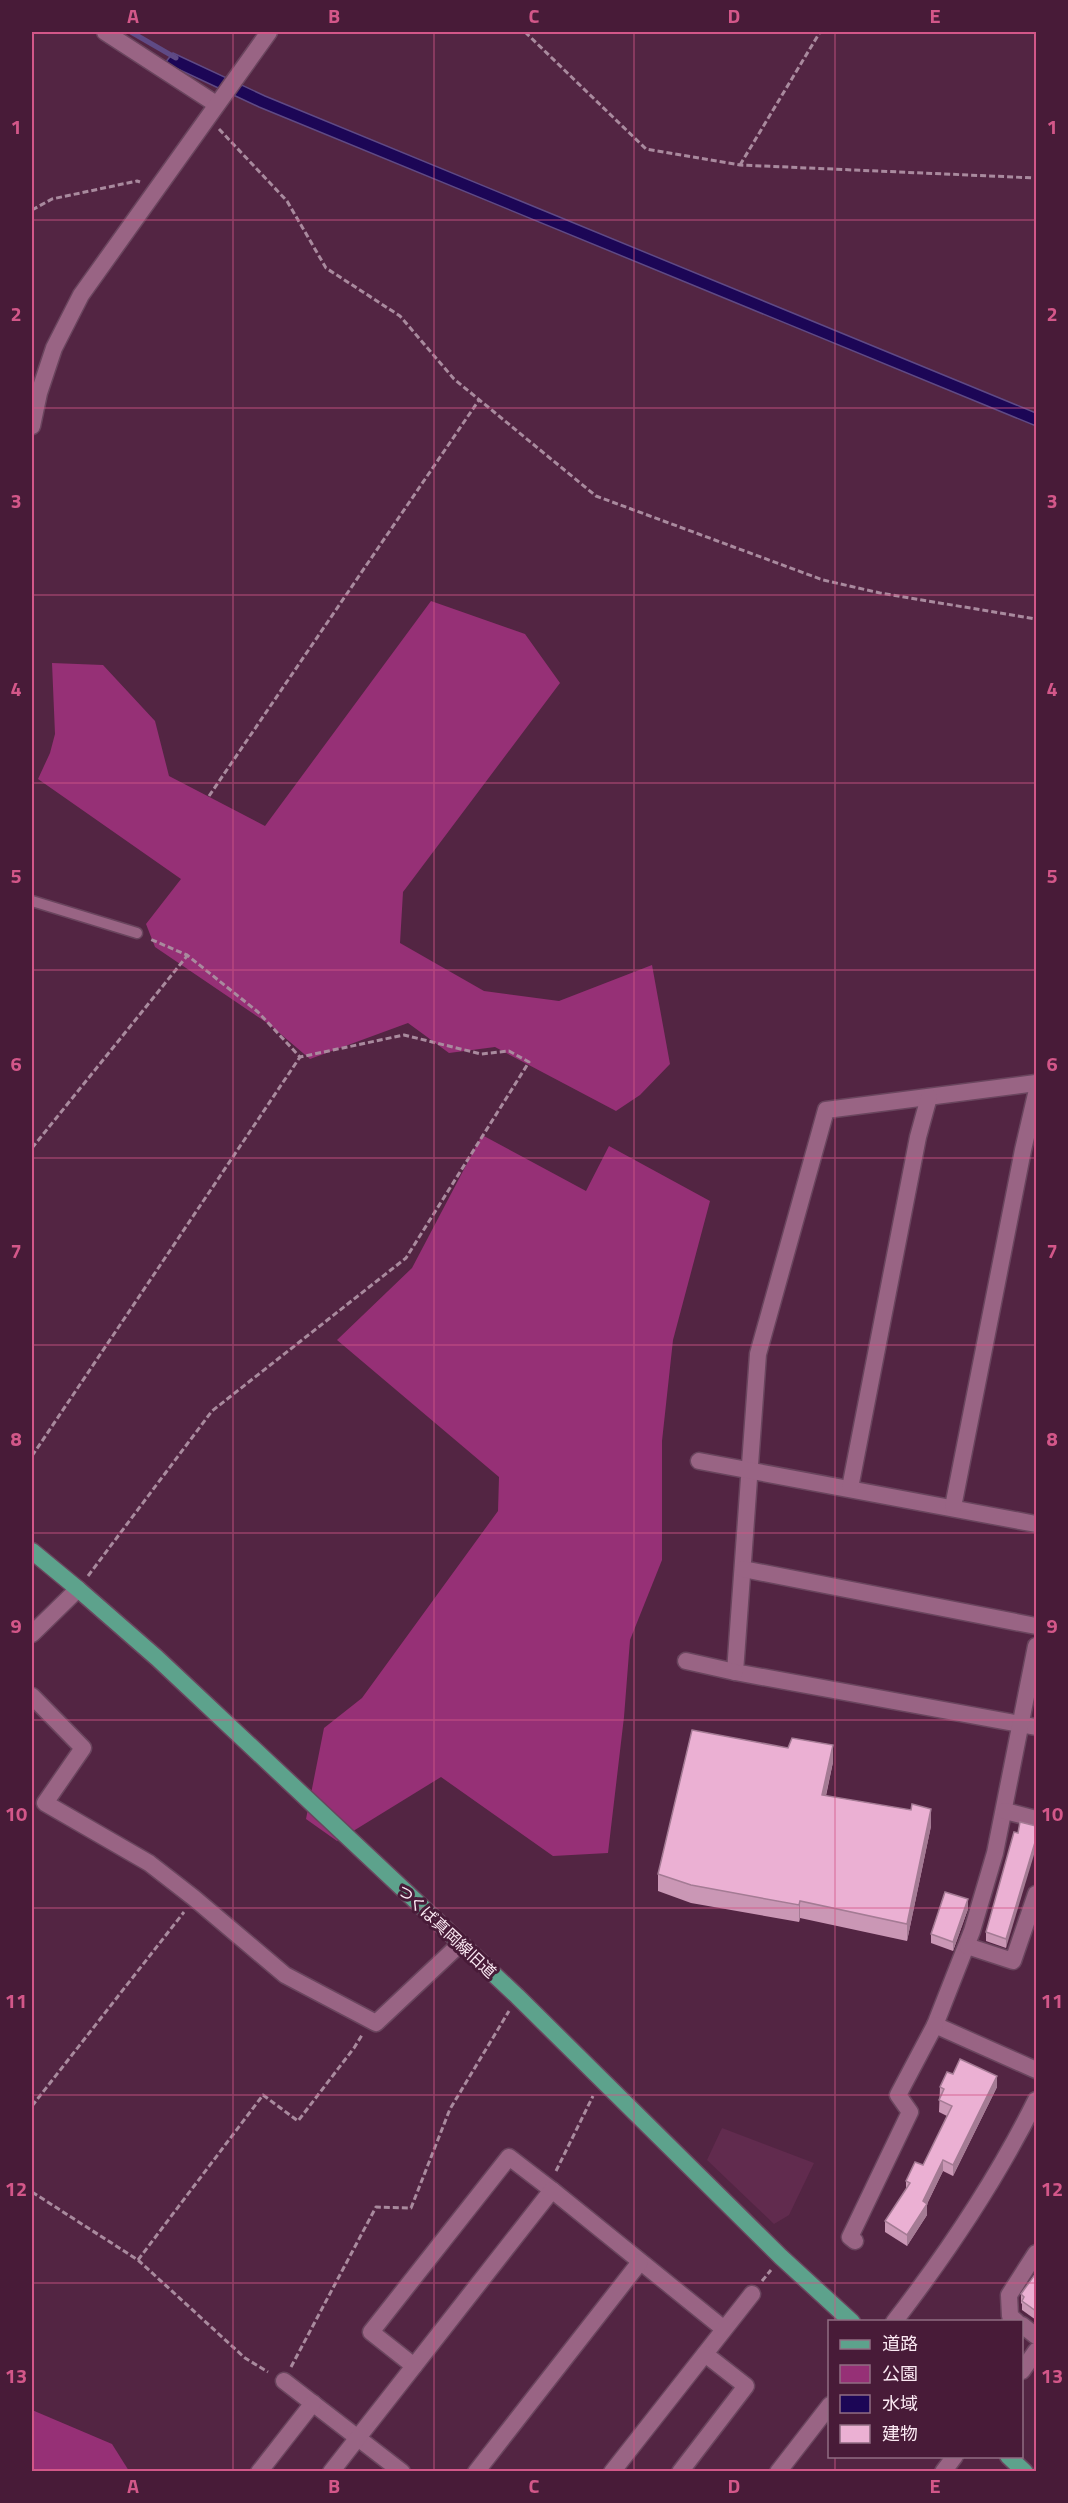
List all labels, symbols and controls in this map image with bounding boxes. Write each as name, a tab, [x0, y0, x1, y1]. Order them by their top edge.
text: A	[127, 0, 139, 31]
text: B	[328, 0, 340, 31]
text: C	[529, 0, 540, 31]
text: D	[728, 0, 740, 31]
text: E	[929, 0, 941, 31]
text: 1	[10, 111, 22, 142]
text: 1	[1046, 111, 1058, 142]
text: 2	[10, 298, 22, 329]
text: 2	[1046, 298, 1058, 329]
text: 3	[10, 485, 22, 516]
text: 3	[1046, 485, 1058, 516]
text: 4	[10, 673, 22, 704]
text: 4	[1046, 673, 1058, 704]
text: 5	[10, 860, 22, 891]
text: 5	[1046, 860, 1058, 891]
text: 6	[10, 1048, 22, 1079]
text: 6	[1046, 1048, 1058, 1079]
text: 7	[10, 1235, 22, 1266]
text: 7	[1046, 1235, 1058, 1266]
text: 8	[10, 1423, 22, 1454]
text: 8	[1046, 1423, 1058, 1454]
text: 9	[10, 1610, 22, 1641]
text: 9	[1046, 1610, 1058, 1641]
text: 10	[5, 1798, 27, 1829]
text: 10	[1041, 1798, 1063, 1829]
street label: つくば真岡線旧道	[392, 1879, 502, 1983]
text: 11	[5, 1985, 27, 2016]
text: 11	[1041, 1985, 1063, 2016]
text: 12	[5, 2173, 27, 2204]
text: 12	[1041, 2173, 1063, 2204]
legend	[828, 2320, 1023, 2458]
text: 道路	[882, 2330, 918, 2357]
text: 13	[5, 2360, 27, 2391]
text: 公園	[882, 2360, 918, 2387]
text: 13	[1041, 2360, 1063, 2391]
text: 水域	[882, 2390, 918, 2417]
text: 建物	[882, 2420, 918, 2447]
text: A	[127, 2470, 139, 2501]
text: B	[328, 2470, 340, 2501]
text: C	[529, 2470, 540, 2501]
text: D	[728, 2470, 740, 2501]
text: E	[929, 2470, 941, 2501]

